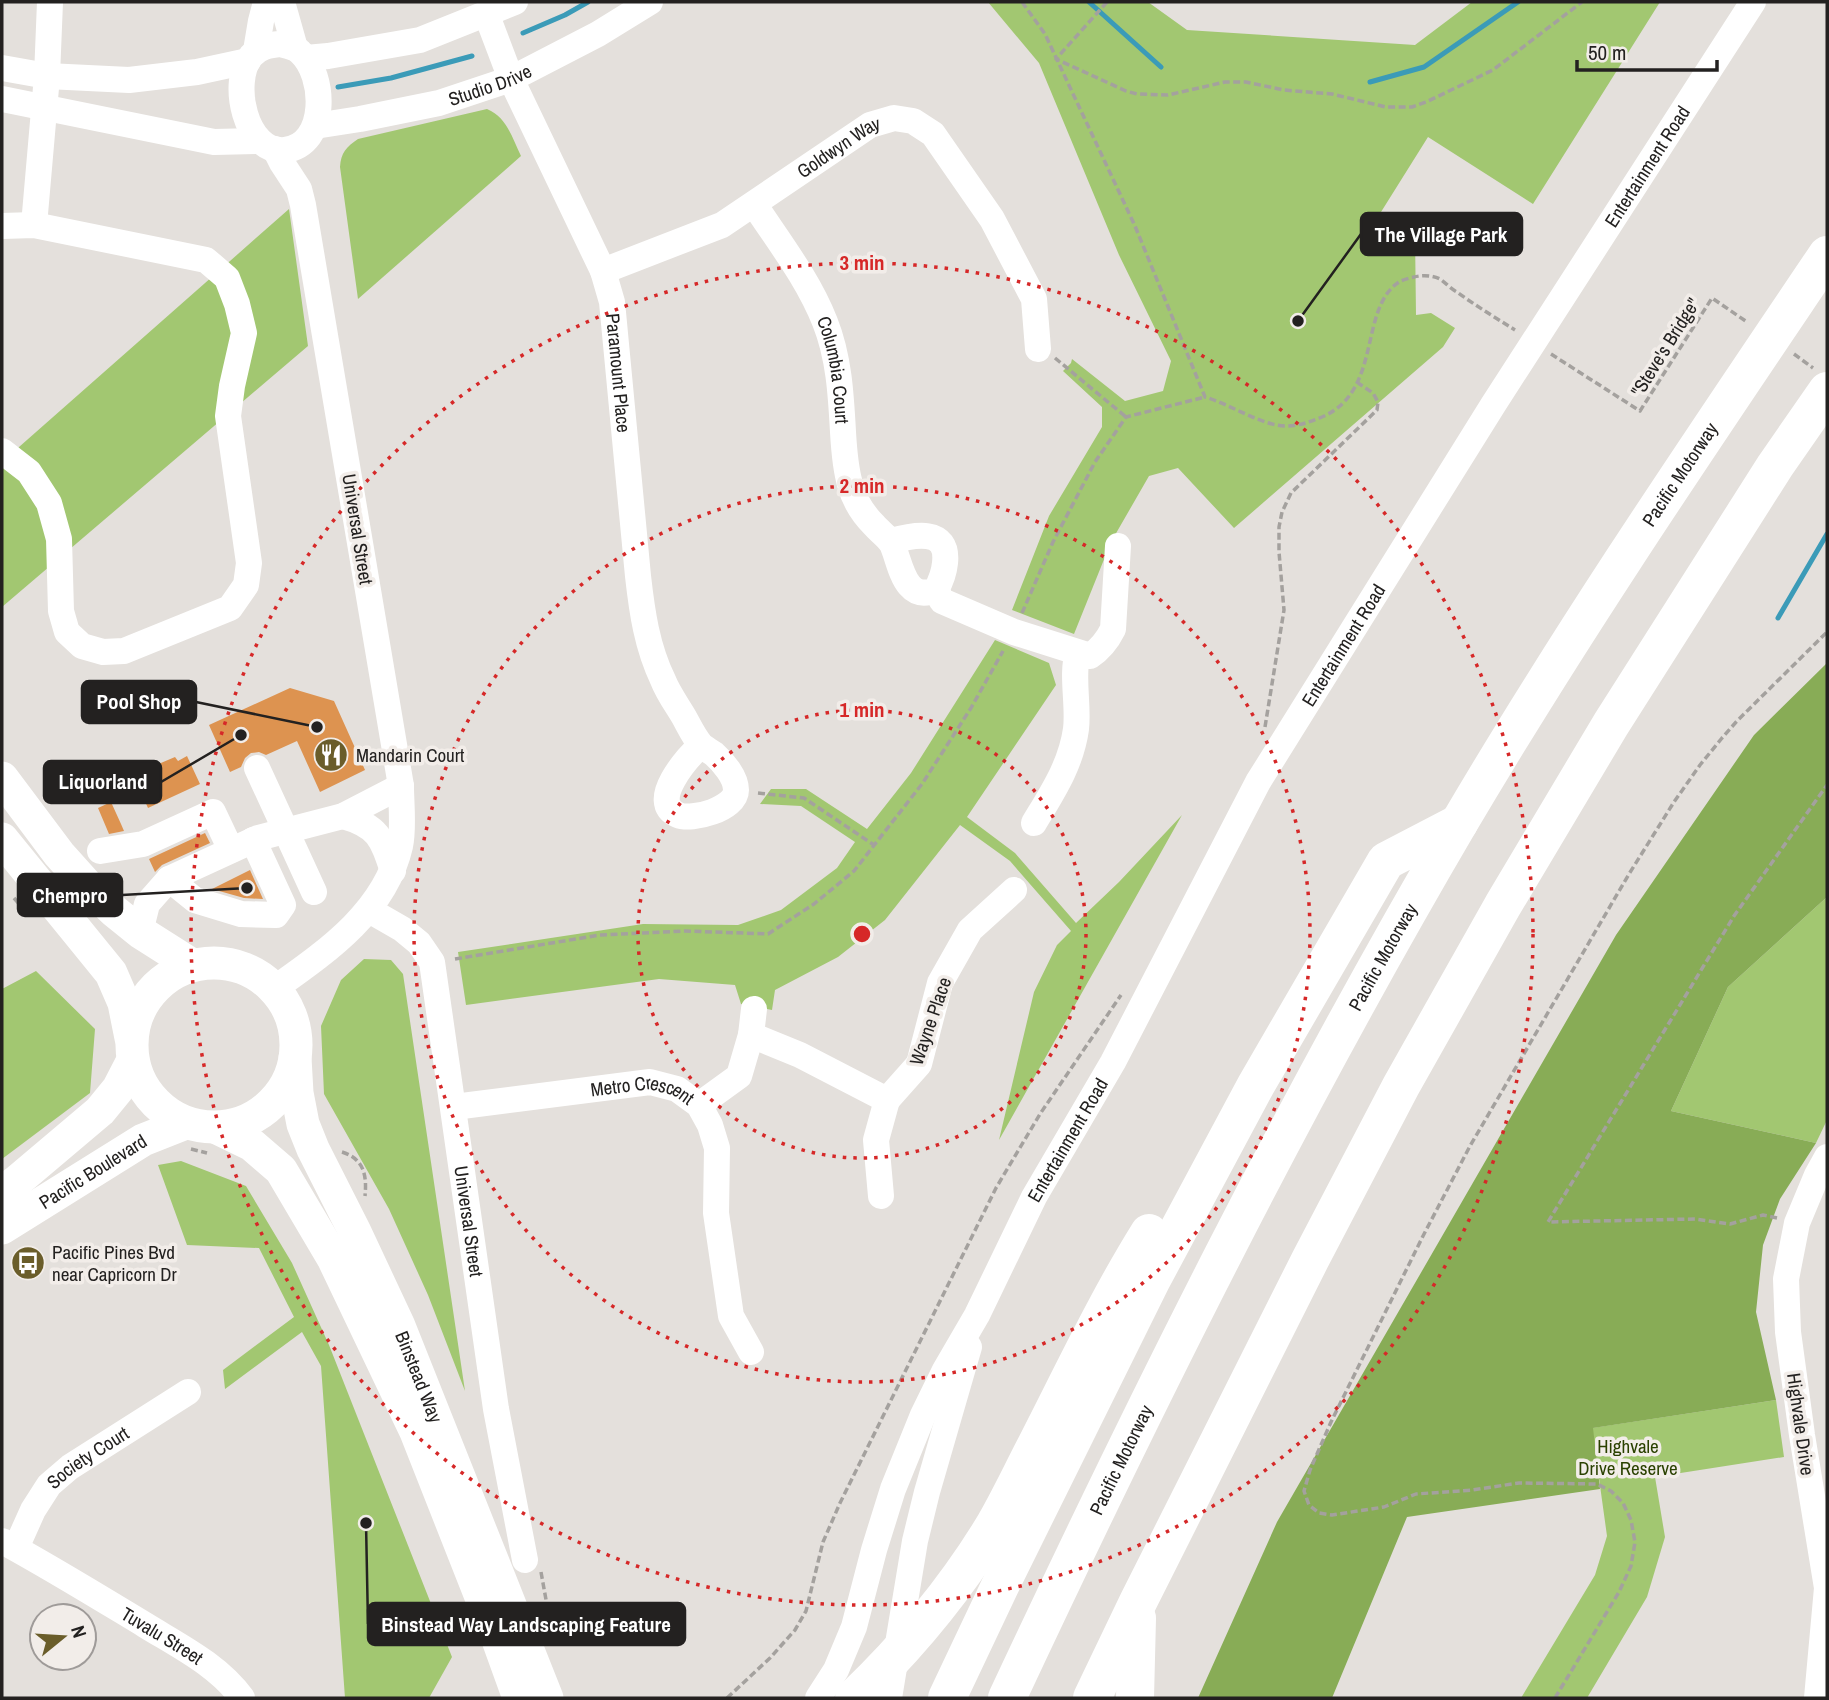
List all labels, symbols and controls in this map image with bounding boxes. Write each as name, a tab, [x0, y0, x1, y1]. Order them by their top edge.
scale bar	[1577, 28, 1717, 72]
text: 50 m	[1588, 38, 1626, 67]
street label: Studio Drive	[445, 58, 536, 112]
street label: Entertainment Road	[1598, 101, 1696, 232]
street label: Goldwyn Way	[791, 110, 883, 184]
callout: The Village Park	[1361, 213, 1522, 255]
text: The Village Park	[1375, 220, 1508, 249]
text: 3 min	[840, 248, 884, 277]
street label: "Steve's Bridge"	[1624, 293, 1706, 401]
street label: Paramount Place	[600, 312, 637, 434]
street label: Columbia Court	[811, 312, 856, 425]
street label: Pacific Motorway	[1636, 417, 1724, 531]
text: 2 min	[840, 471, 884, 500]
street label: Universal Street	[336, 472, 380, 587]
street label: Entertainment Road	[1295, 579, 1391, 711]
callout: Pool Shop	[82, 681, 196, 723]
text: Pool Shop	[96, 687, 182, 716]
text: 1 min	[840, 695, 884, 724]
restaurant icon: Mandarin Court	[312, 736, 350, 774]
place label: Mandarin Court	[356, 742, 465, 768]
callout: Liquorland	[44, 761, 161, 803]
text: Liquorland	[59, 767, 147, 796]
callout: Chempro	[18, 874, 122, 916]
text: Chempro	[32, 881, 108, 910]
street label: Pacific Motorway	[1342, 898, 1423, 1015]
centre of rings	[850, 922, 874, 946]
street label: Wayne Place	[903, 974, 957, 1068]
street label: Metro Crescent	[589, 1069, 700, 1111]
street label: Entertainment Road	[1021, 1073, 1114, 1207]
street label: Pacific Boulevard	[34, 1128, 152, 1215]
street label: Universal Street	[448, 1164, 490, 1279]
place label: Pacific Pines Bvd near Capricorn Dr	[52, 1239, 177, 1287]
bus stop icon: Pacific Pines Bvd near Capricorn Dr	[9, 1244, 47, 1282]
street label: Binstead Way	[389, 1327, 449, 1427]
street label: Highvale Drive	[1781, 1371, 1821, 1477]
street label: Pacific Motorway	[1083, 1400, 1159, 1519]
street label: Society Court	[41, 1420, 134, 1495]
park label: Highvale Drive Reserve	[1578, 1433, 1678, 1481]
street label: Tuvalu Street	[116, 1601, 209, 1671]
north arrow	[28, 1602, 98, 1672]
callout: Binstead Way Landscaping Feature	[368, 1603, 685, 1645]
text: Binstead Way Landscaping Feature	[381, 1610, 671, 1639]
text: N	[65, 1622, 93, 1641]

